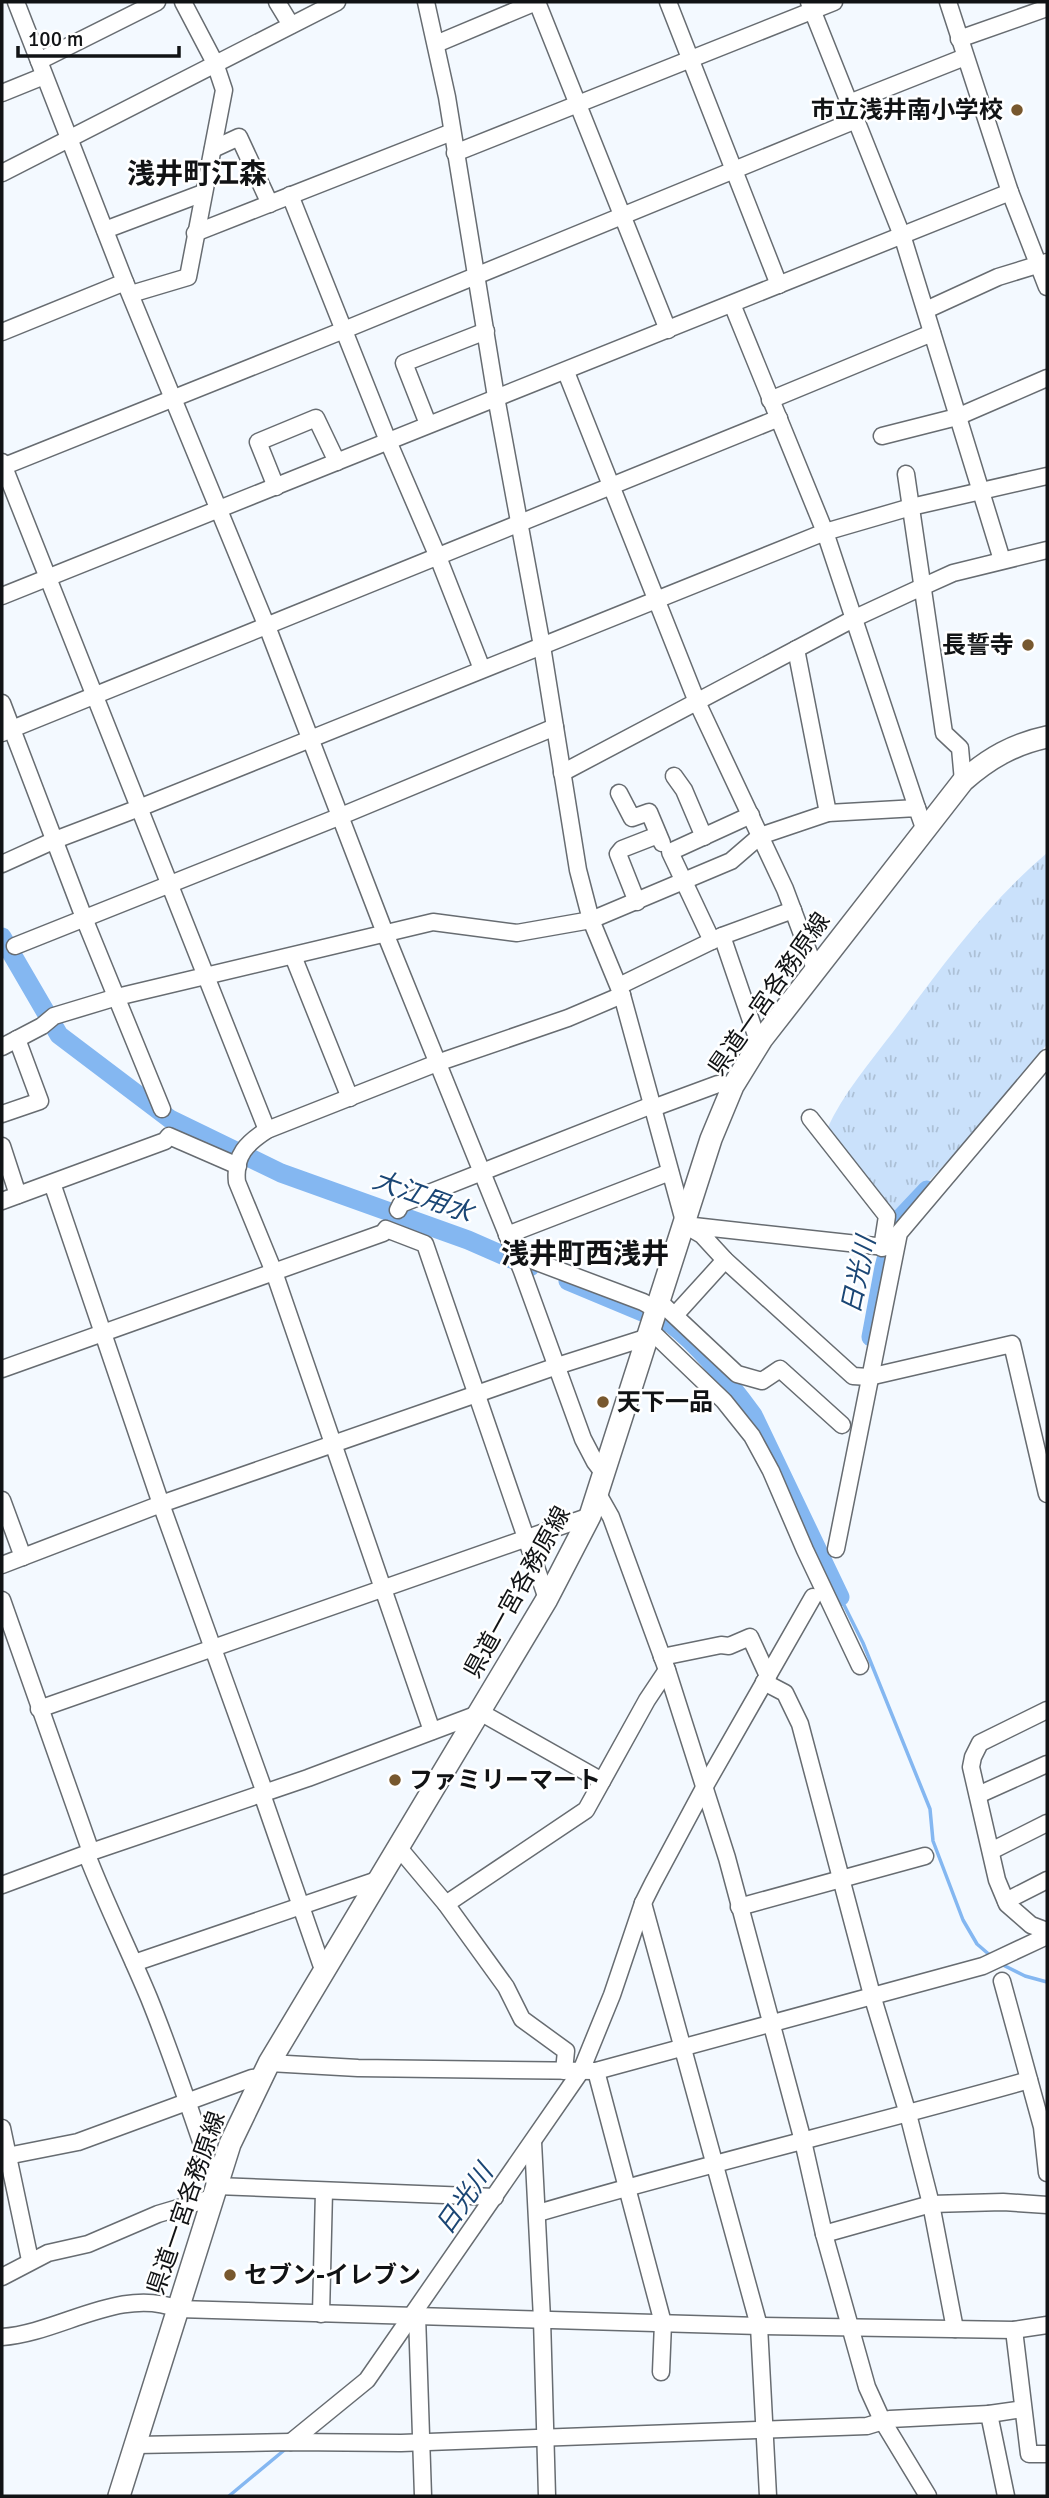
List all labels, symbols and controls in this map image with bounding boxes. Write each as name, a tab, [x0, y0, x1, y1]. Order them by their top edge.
scale bar	[18, 14, 178, 58]
text: 100 m	[28, 26, 83, 52]
place label: 市立浅井南小学校	[811, 95, 1003, 125]
marker: 市立浅井南小学校	[1009, 102, 1025, 118]
district label: 浅井町江森	[127, 157, 267, 191]
place label: 長誓寺	[942, 630, 1014, 660]
marker: 長誓寺	[1020, 637, 1036, 653]
street label: 県道一宮各務原線	[702, 907, 836, 1081]
water label: 大江用水	[368, 1164, 480, 1231]
water label: 日光川	[835, 1231, 883, 1317]
district label: 浅井町西浅井	[501, 1237, 669, 1271]
place label: 天下一品	[617, 1387, 713, 1417]
marker: 天下一品	[595, 1394, 611, 1410]
street label: 県道一宮各務原線	[457, 1501, 577, 1683]
place label: ファミリーマート	[409, 1765, 601, 1795]
marker: ファミリーマート	[387, 1772, 403, 1788]
street label: 県道一宮各務原線	[141, 2107, 231, 2299]
water label: 日光川	[429, 2156, 502, 2241]
place label: セブン-イレブン	[244, 2260, 421, 2290]
marker: セブン-イレブン	[222, 2267, 238, 2283]

